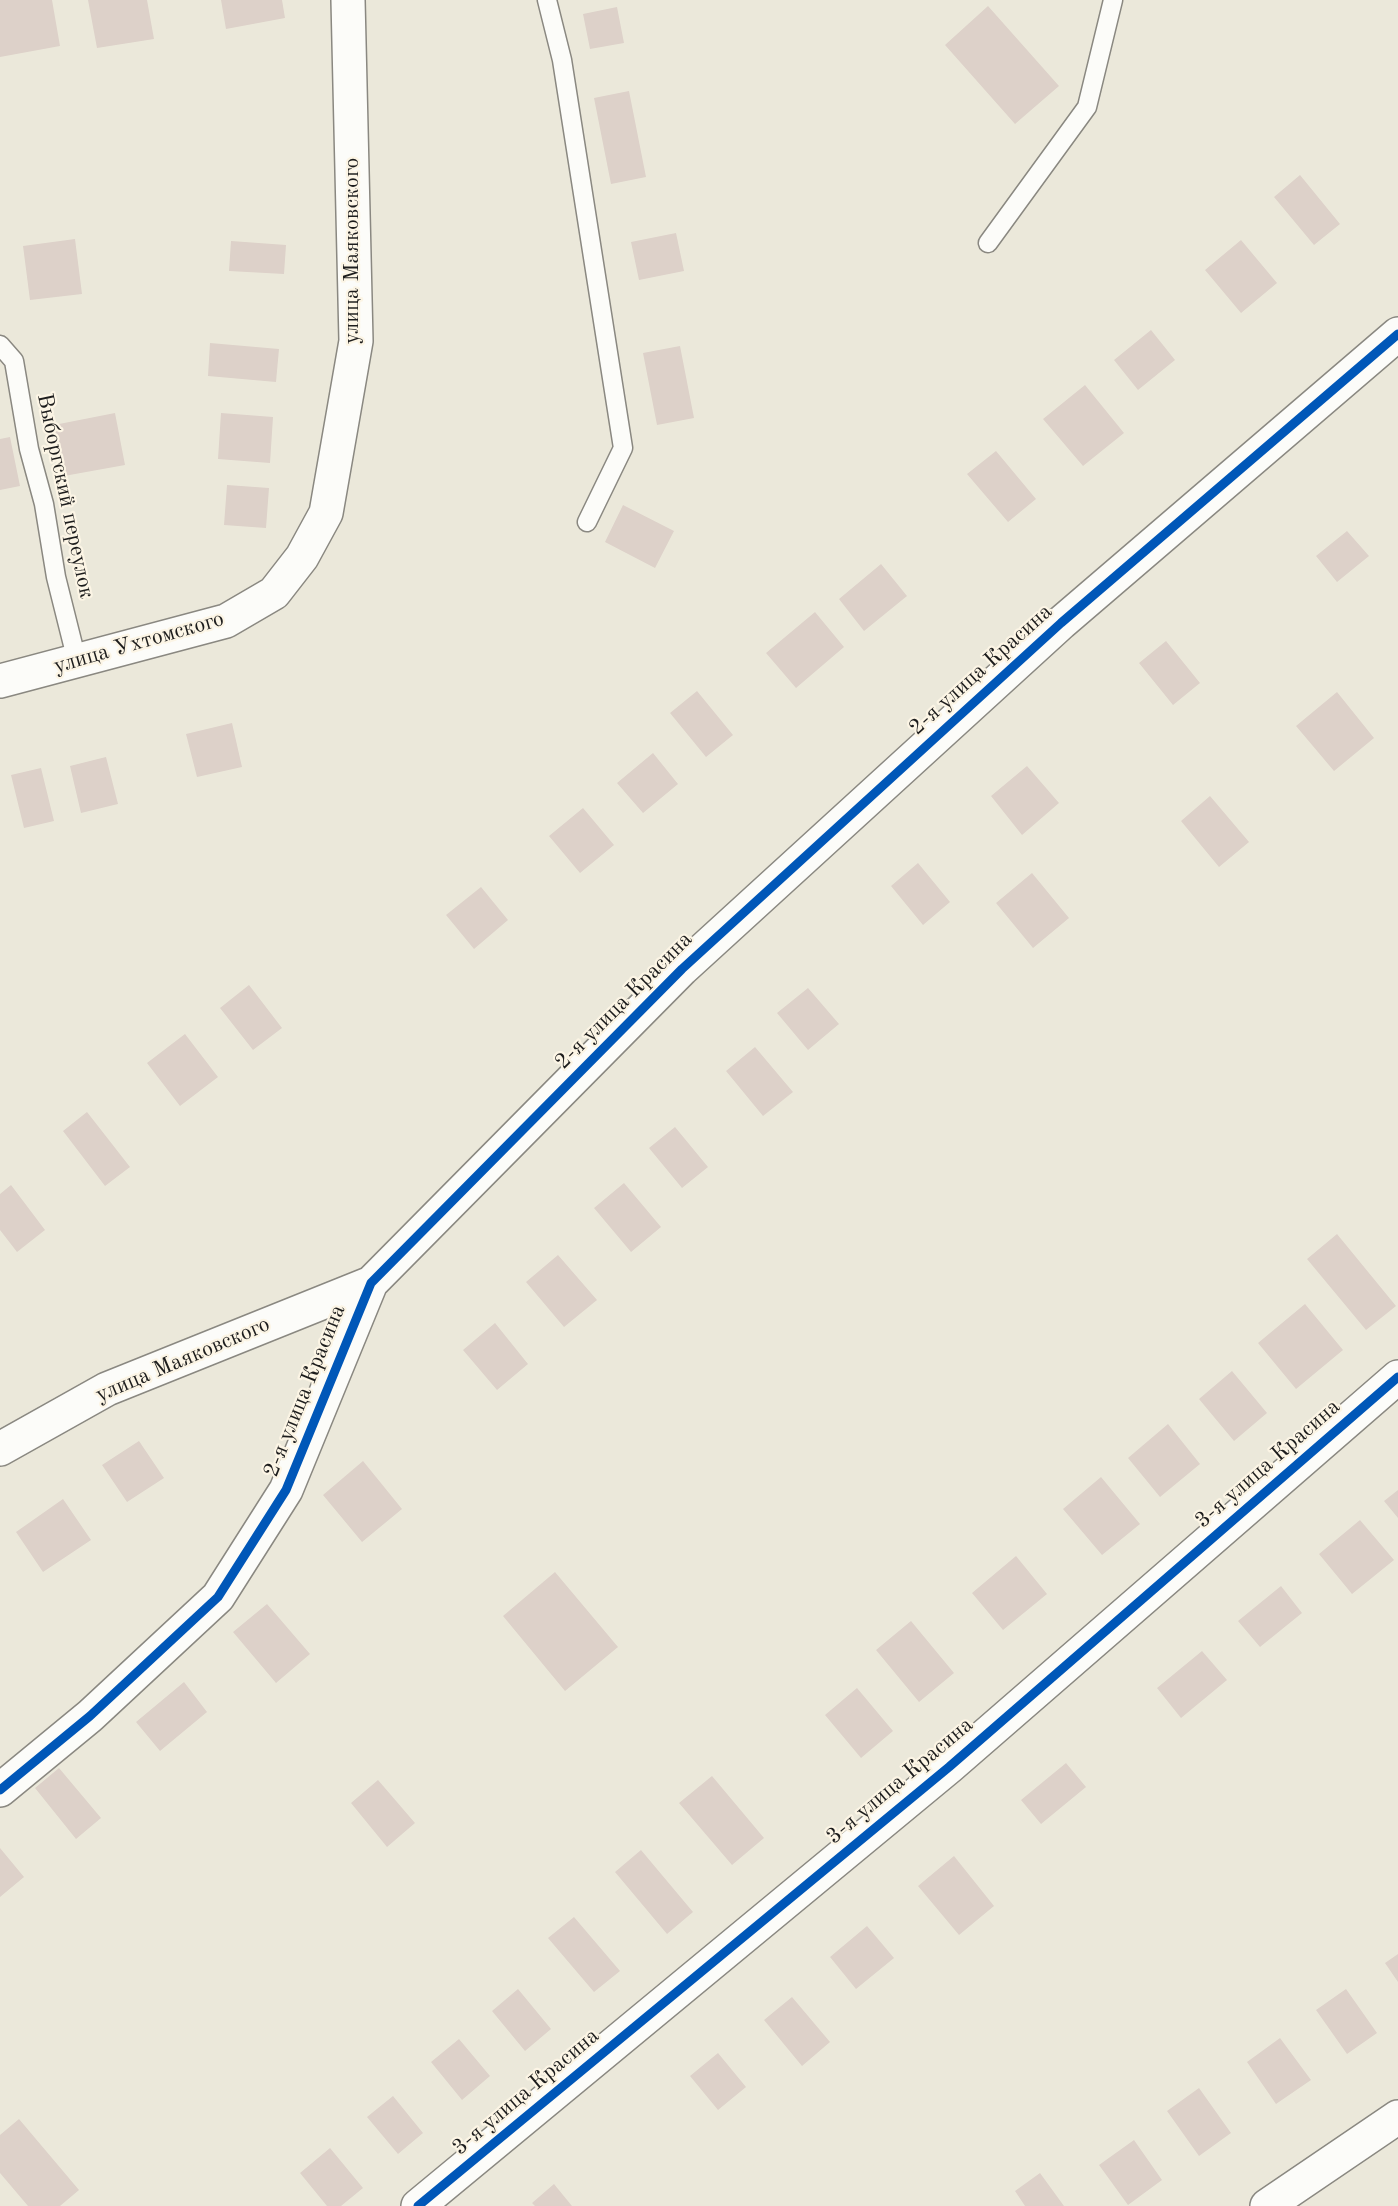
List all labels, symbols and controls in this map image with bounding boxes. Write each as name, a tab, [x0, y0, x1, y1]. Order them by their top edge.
street label: улица Маяковского	[339, 158, 365, 344]
street label: Выборгский переулок	[30, 391, 100, 601]
street label: 2-я улица Красина	[904, 599, 1058, 741]
street label: улица Ухтомского	[51, 606, 227, 680]
street label: 2-я улица Красина	[550, 927, 698, 1075]
street label: 2-я улица Красина	[258, 1301, 352, 1481]
street label: улица Маяковского	[92, 1311, 274, 1409]
street label: 3-я улица Красина	[1190, 1394, 1346, 1534]
street label: 3-я улица Красина	[821, 1712, 979, 1850]
street label: 3-я улица Красина	[447, 2023, 605, 2161]

